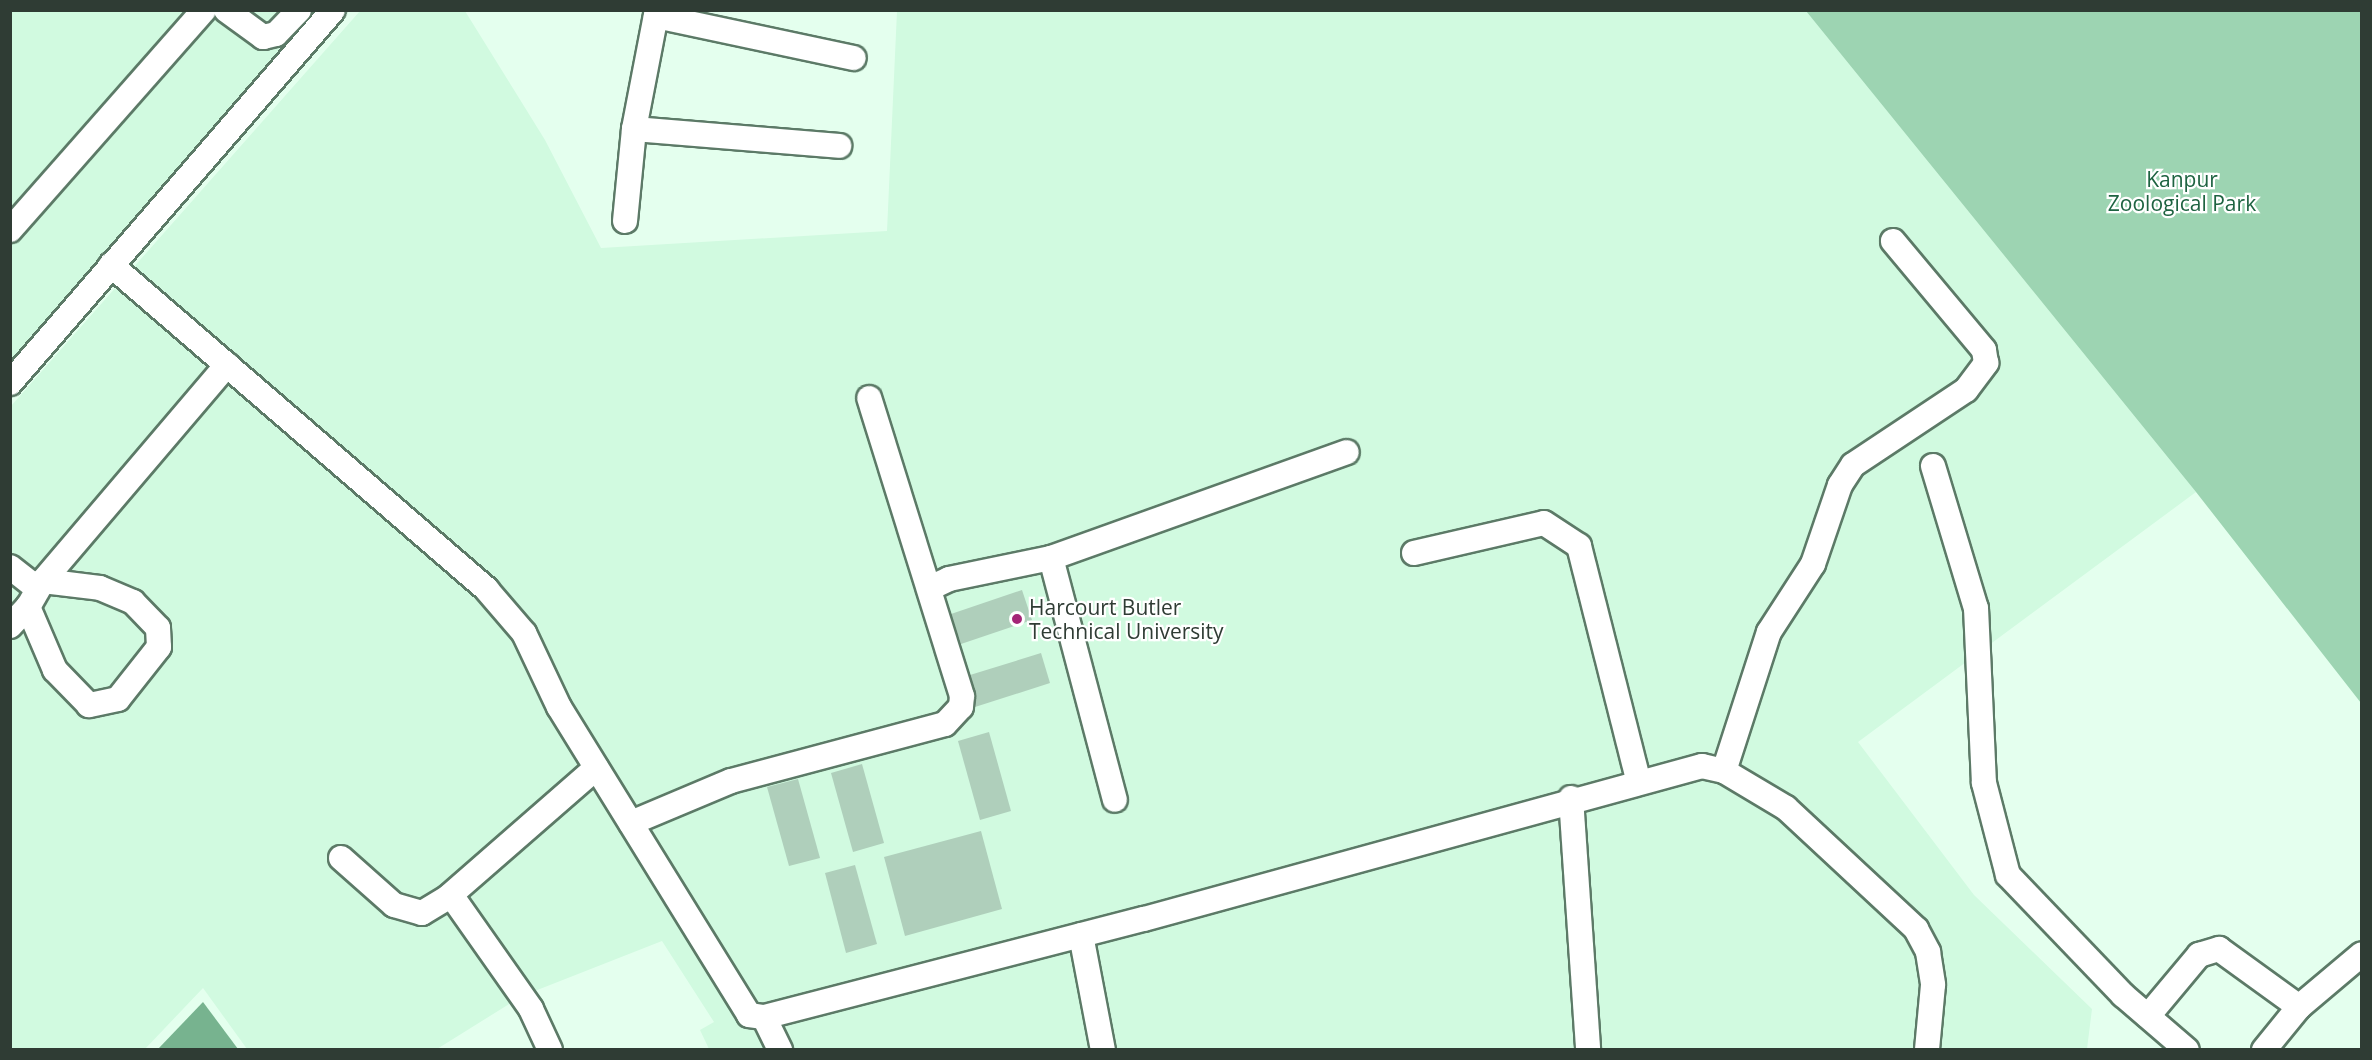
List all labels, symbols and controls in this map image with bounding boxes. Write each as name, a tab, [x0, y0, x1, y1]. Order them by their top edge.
park label: Kanpur Zoological Park	[2108, 166, 2256, 216]
place label: Harcourt Butler Technical University	[1029, 594, 1224, 644]
marker: Harcourt Butler Technical University	[1010, 612, 1024, 626]

